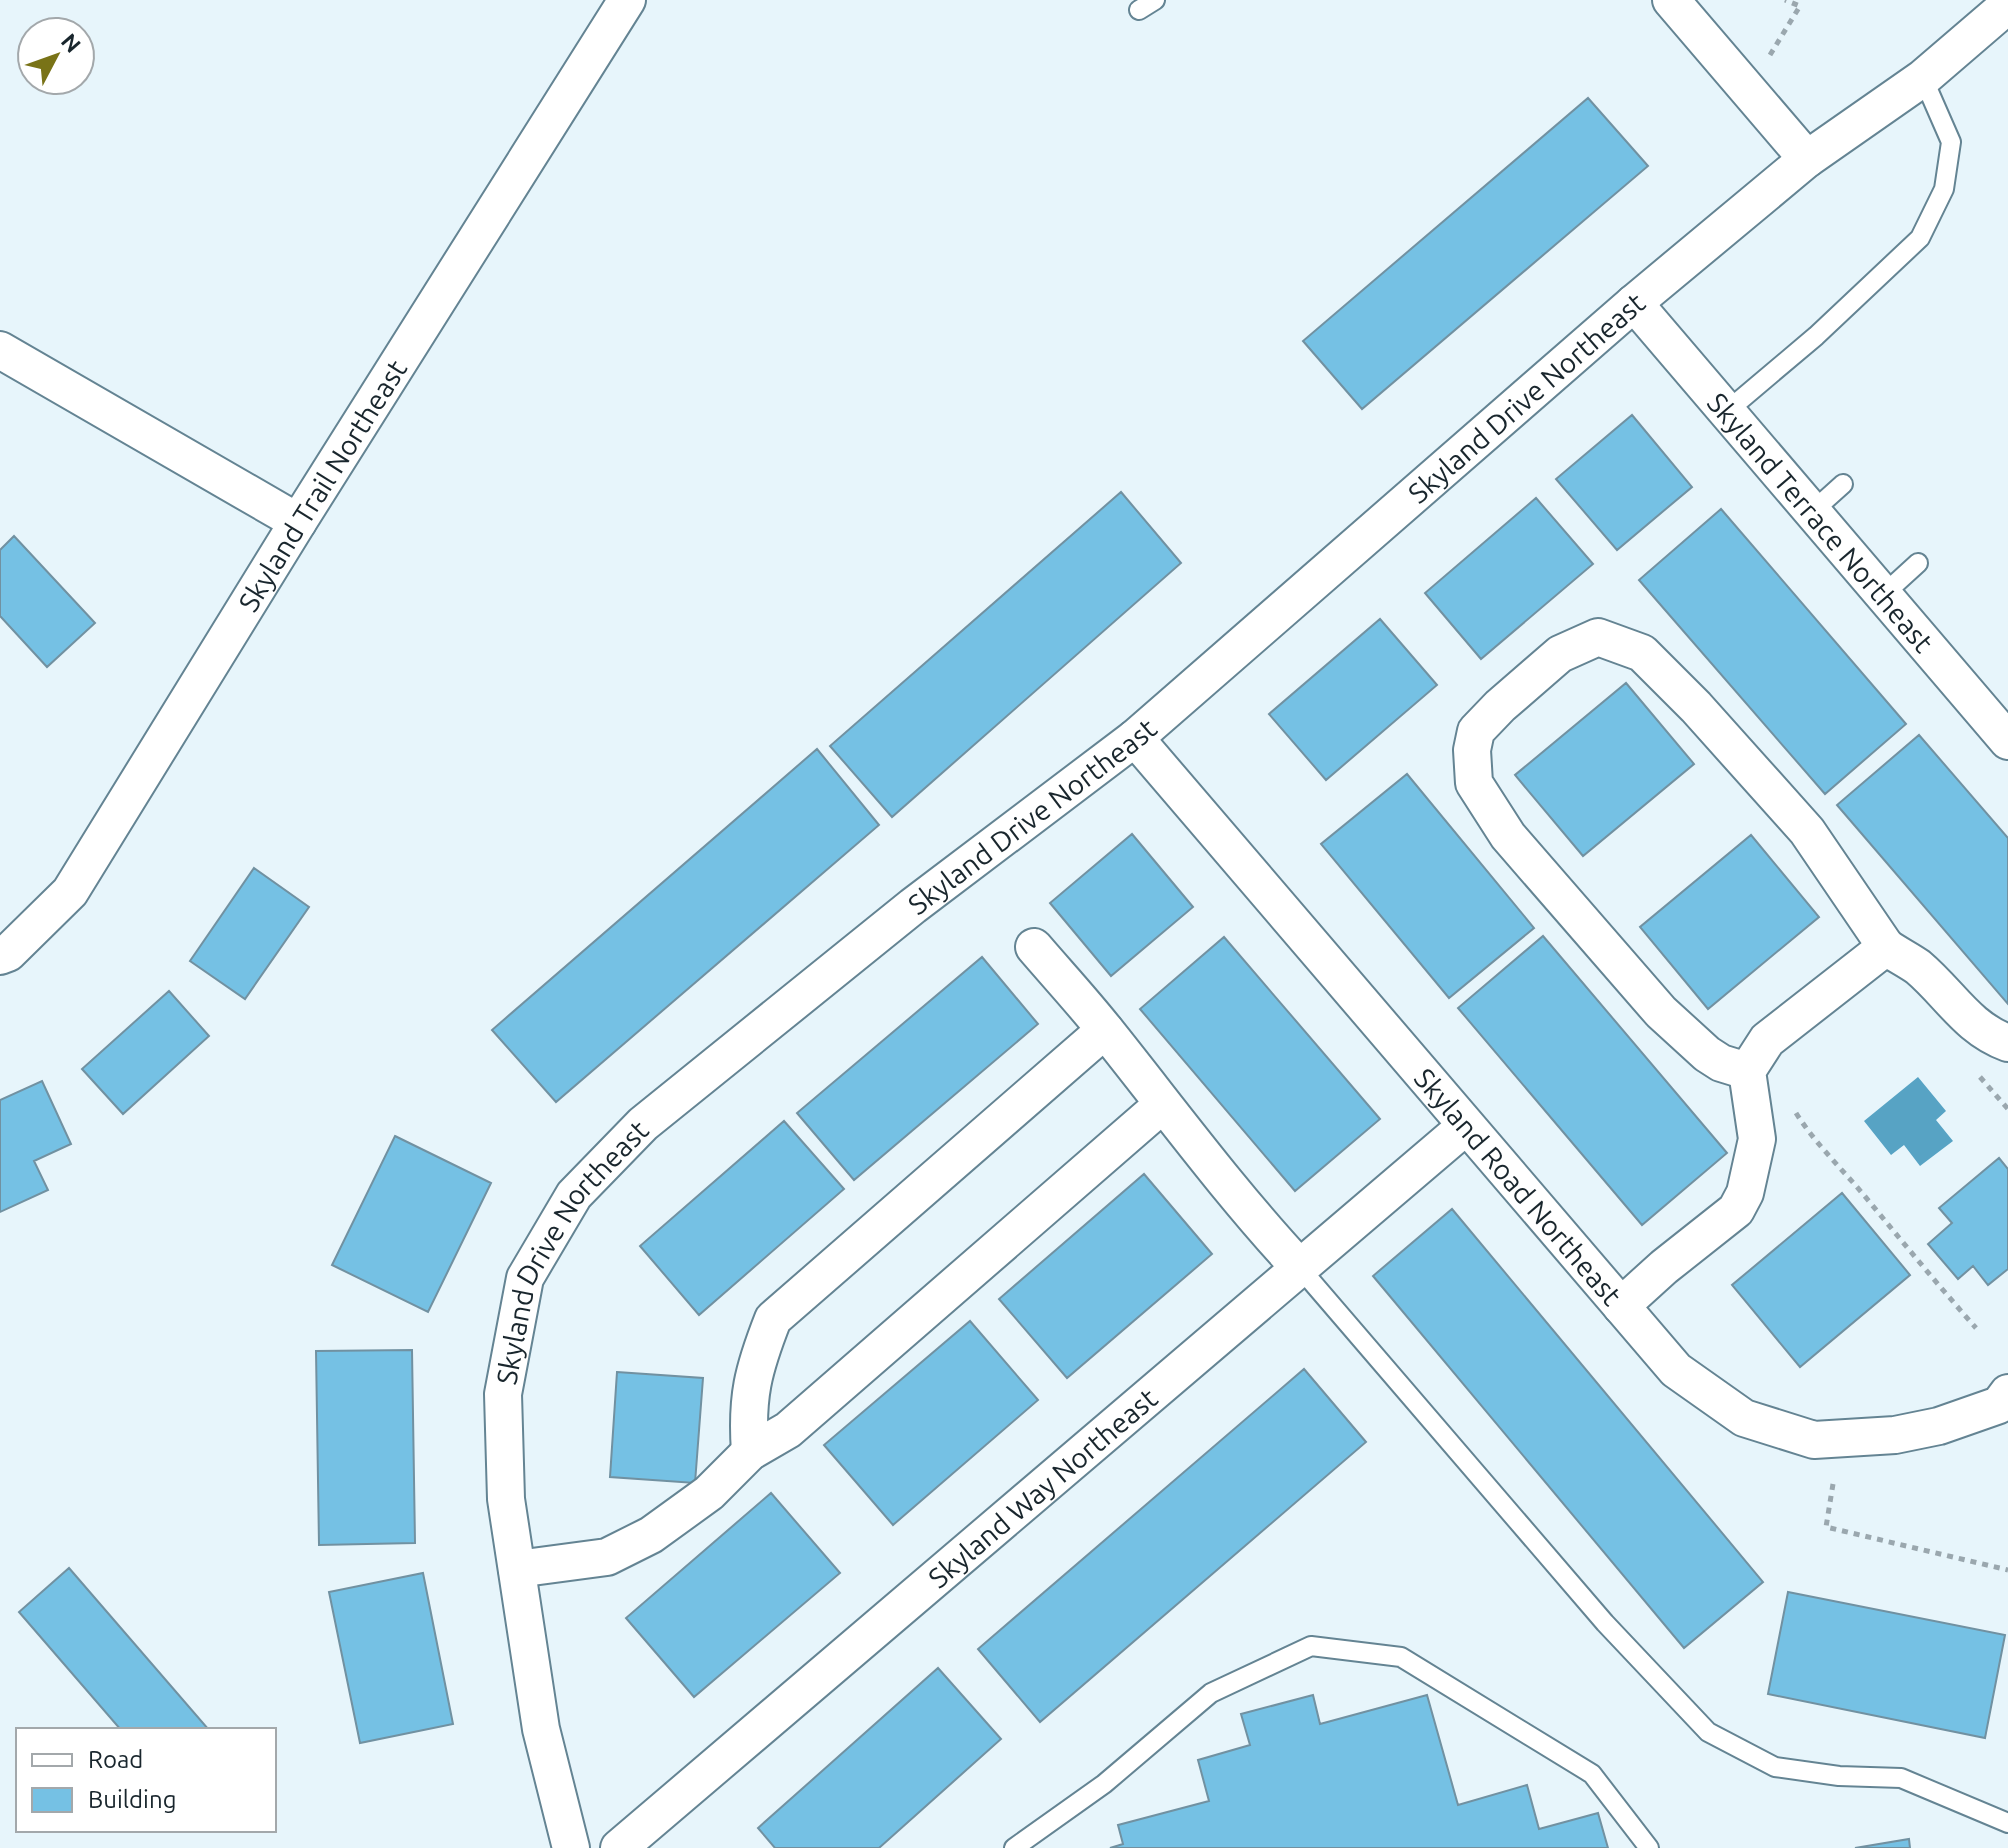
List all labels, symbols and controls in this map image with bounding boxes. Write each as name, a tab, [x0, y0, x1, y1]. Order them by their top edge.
north arrow	[16, 16, 96, 96]
text: N	[57, 28, 86, 57]
street label: Skyland Drive Northeast	[1402, 286, 1650, 508]
street label: Skyland Trail Northeast	[232, 354, 412, 616]
street label: Skyland Terrace Northeast	[1702, 386, 1940, 658]
street label: Skyland Drive Northeast	[902, 712, 1162, 920]
street label: Skyland Road Northeast	[1409, 1062, 1628, 1311]
street label: Skyland Drive Northeast	[490, 1114, 654, 1387]
street label: Skyland Way Northeast	[922, 1382, 1162, 1593]
legend	[16, 1728, 276, 1832]
text: Road	[88, 1746, 143, 1773]
text: Building	[88, 1786, 176, 1813]

